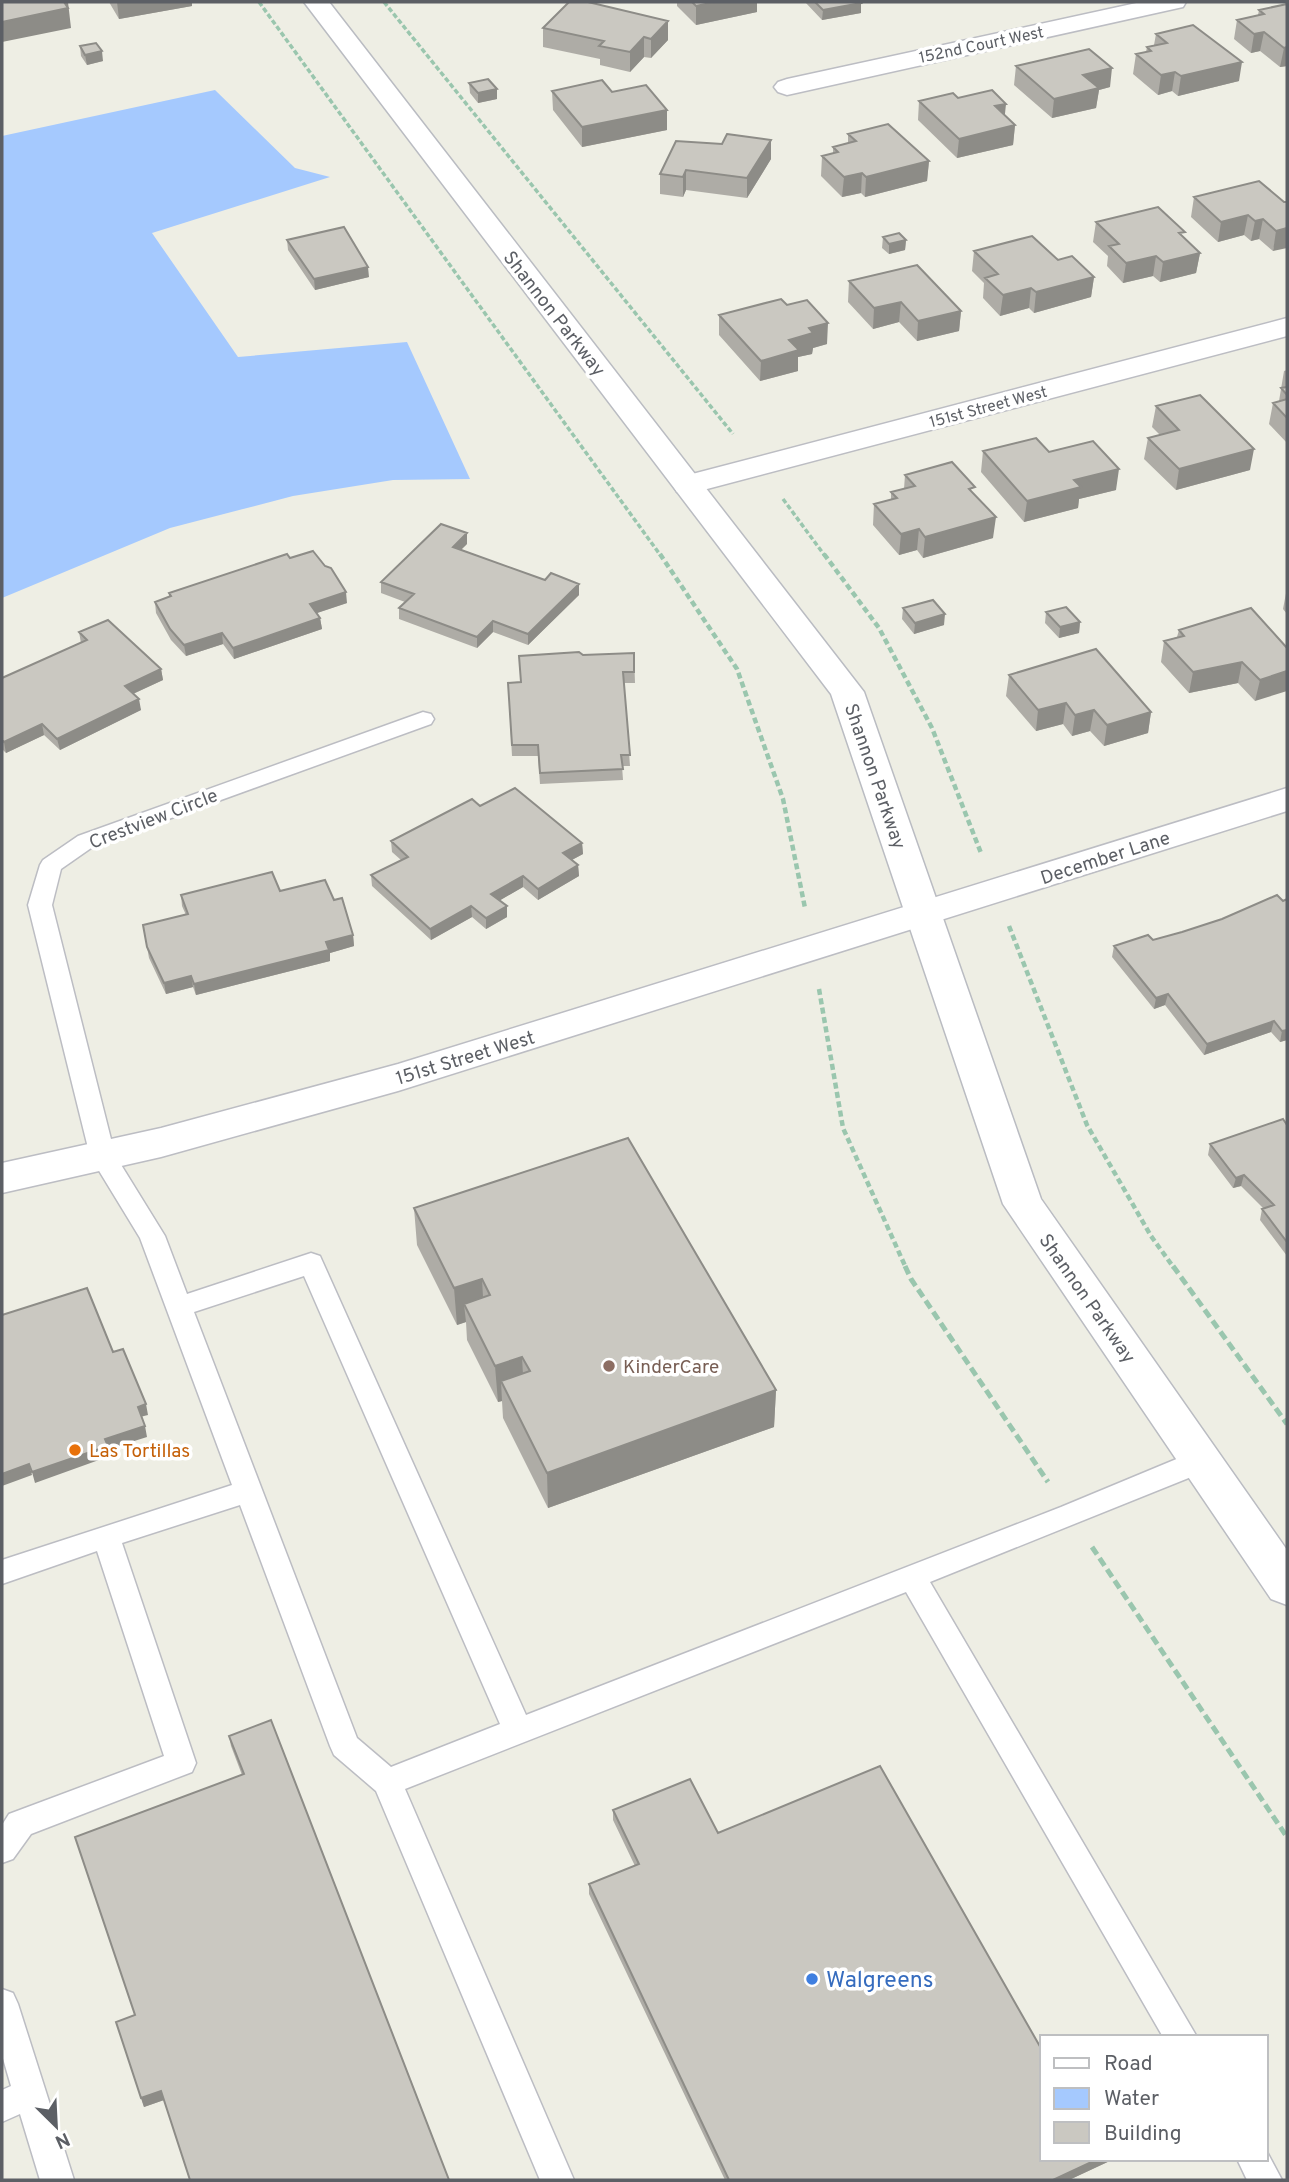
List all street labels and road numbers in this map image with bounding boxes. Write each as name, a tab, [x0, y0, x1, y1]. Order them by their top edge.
street label: 152nd Court West	[917, 23, 1046, 69]
street label: Shannon Parkway	[497, 247, 610, 382]
street label: 151st Street West	[927, 383, 1050, 433]
street label: Shannon Parkway	[838, 701, 910, 853]
street label: Crestview Circle	[86, 784, 222, 855]
street label: December Lane	[1038, 827, 1173, 891]
street label: 151st Street West	[393, 1026, 538, 1091]
street label: Shannon Parkway	[1033, 1230, 1140, 1368]

